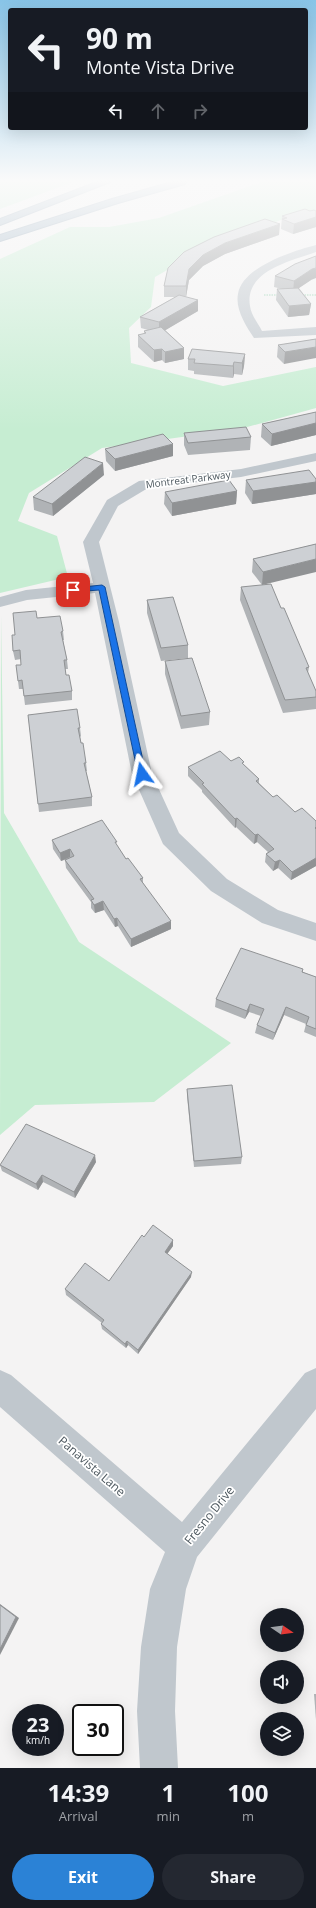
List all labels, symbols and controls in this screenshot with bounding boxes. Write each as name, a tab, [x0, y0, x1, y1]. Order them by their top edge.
text: 90 m	[86, 19, 153, 57]
icon: left	[20, 24, 72, 76]
text: Monte Vista Drive	[86, 55, 234, 79]
icon: left	[105, 100, 127, 122]
icon: ahead	[147, 100, 169, 122]
icon: right	[189, 100, 211, 122]
street label: Montreat Parkway	[145, 467, 232, 491]
pin	[56, 573, 90, 607]
icon: arrive	[62, 579, 84, 601]
position arrow	[121, 753, 163, 795]
street label: Panavista Lane	[55, 1432, 129, 1500]
street label: Fresno Drive	[180, 1482, 238, 1548]
north arrow	[260, 1608, 304, 1652]
map controls	[260, 1608, 304, 1756]
button: sound	[260, 1660, 304, 1704]
speed limit sign: 30	[72, 1704, 124, 1756]
text: 23	[27, 1711, 49, 1738]
button: layers	[260, 1712, 304, 1756]
text: km/h	[26, 1733, 50, 1747]
text: 14:39	[47, 1776, 109, 1809]
text: 1	[161, 1776, 175, 1809]
text: 100	[227, 1776, 269, 1809]
text: Arrival	[59, 1807, 98, 1825]
text: min	[157, 1807, 180, 1825]
text: m	[242, 1807, 254, 1825]
button: Exit	[12, 1854, 154, 1900]
button: Share	[162, 1854, 304, 1900]

